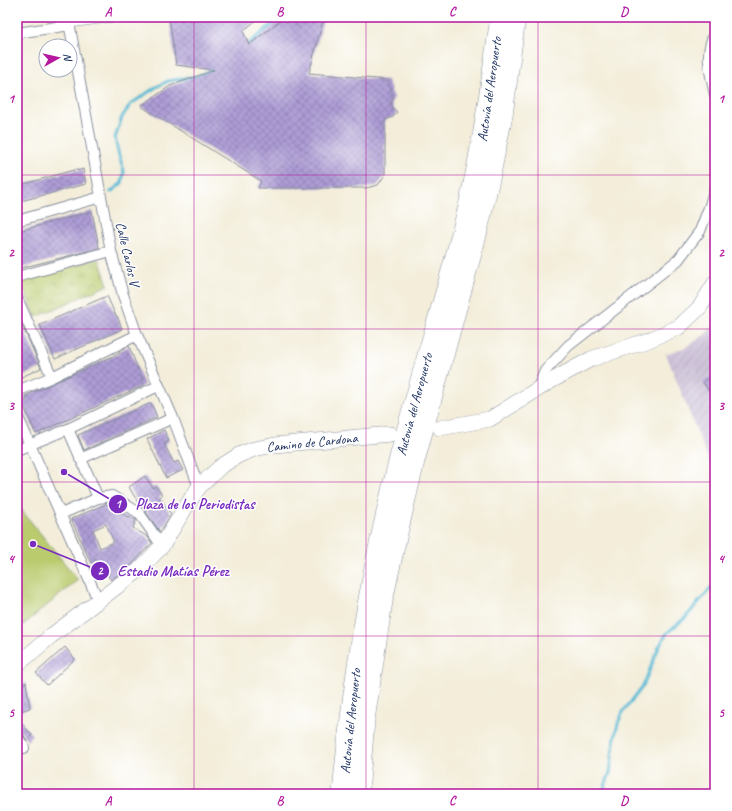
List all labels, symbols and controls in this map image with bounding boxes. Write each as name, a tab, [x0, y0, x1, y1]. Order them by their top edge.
text: A	[105, 4, 113, 20]
text: B	[277, 4, 285, 20]
text: C	[449, 4, 457, 20]
text: D	[620, 4, 629, 20]
street label: Autovía del Aeropuerto	[474, 35, 505, 142]
north arrow	[38, 38, 78, 78]
text: N	[60, 52, 76, 63]
text: 1	[8, 91, 16, 107]
text: 1	[718, 91, 726, 107]
street label: Calle Carlos V	[112, 220, 144, 291]
text: 2	[8, 245, 15, 261]
text: 2	[718, 245, 725, 261]
street label: Autovía del Aeropuerto	[393, 350, 437, 457]
text: 3	[8, 398, 15, 414]
text: 3	[718, 398, 725, 414]
street label: Camino de Cardona	[266, 429, 359, 456]
callout: Plaza de los Periodistas	[108, 490, 263, 517]
text: Plaza de los Periodistas	[135, 495, 256, 514]
text: 1	[115, 496, 122, 512]
text: 4	[8, 551, 16, 567]
text: 4	[718, 551, 726, 567]
callout: Estadio Matías Pérez	[90, 558, 236, 585]
text: Estadio Matías Pérez	[118, 562, 231, 581]
text: 2	[97, 563, 104, 579]
street label: Autovía del Aeropuerto	[337, 667, 365, 774]
text: 5	[8, 705, 15, 721]
text: 5	[718, 705, 725, 721]
text: A	[105, 793, 113, 809]
text: B	[277, 793, 285, 809]
text: C	[449, 793, 457, 809]
text: D	[620, 793, 629, 809]

